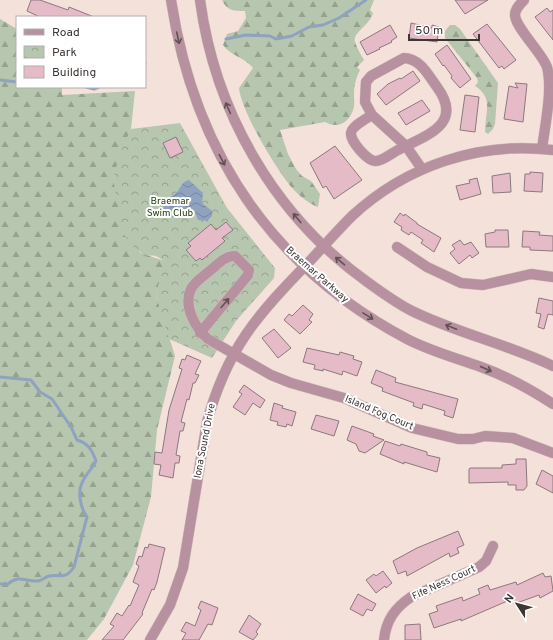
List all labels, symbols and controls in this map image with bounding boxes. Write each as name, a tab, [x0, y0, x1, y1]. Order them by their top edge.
legend	[16, 16, 146, 88]
scale bar	[409, 16, 479, 42]
text: 50 m	[415, 23, 443, 39]
text: Road	[52, 25, 80, 41]
one-way arrow	[174, 32, 182, 45]
text: Park	[52, 45, 77, 61]
text: Building	[52, 65, 96, 81]
one-way arrow	[224, 103, 232, 115]
one-way arrow	[219, 154, 227, 166]
park label: Braemar Swim Club	[147, 195, 194, 220]
one-way arrow	[292, 213, 301, 224]
street label: Braemar Parkway	[283, 244, 351, 306]
one-way arrow	[335, 257, 346, 265]
one-way arrow	[221, 297, 230, 308]
one-way arrow	[362, 313, 374, 321]
one-way arrow	[445, 323, 457, 331]
one-way arrow	[480, 366, 492, 373]
street label: Island Fog Court	[343, 393, 415, 433]
street label: Iona Sound Drive	[191, 402, 219, 480]
street label: Fife Ness Court	[410, 562, 478, 603]
north arrow	[497, 584, 537, 624]
text: N	[502, 591, 518, 606]

